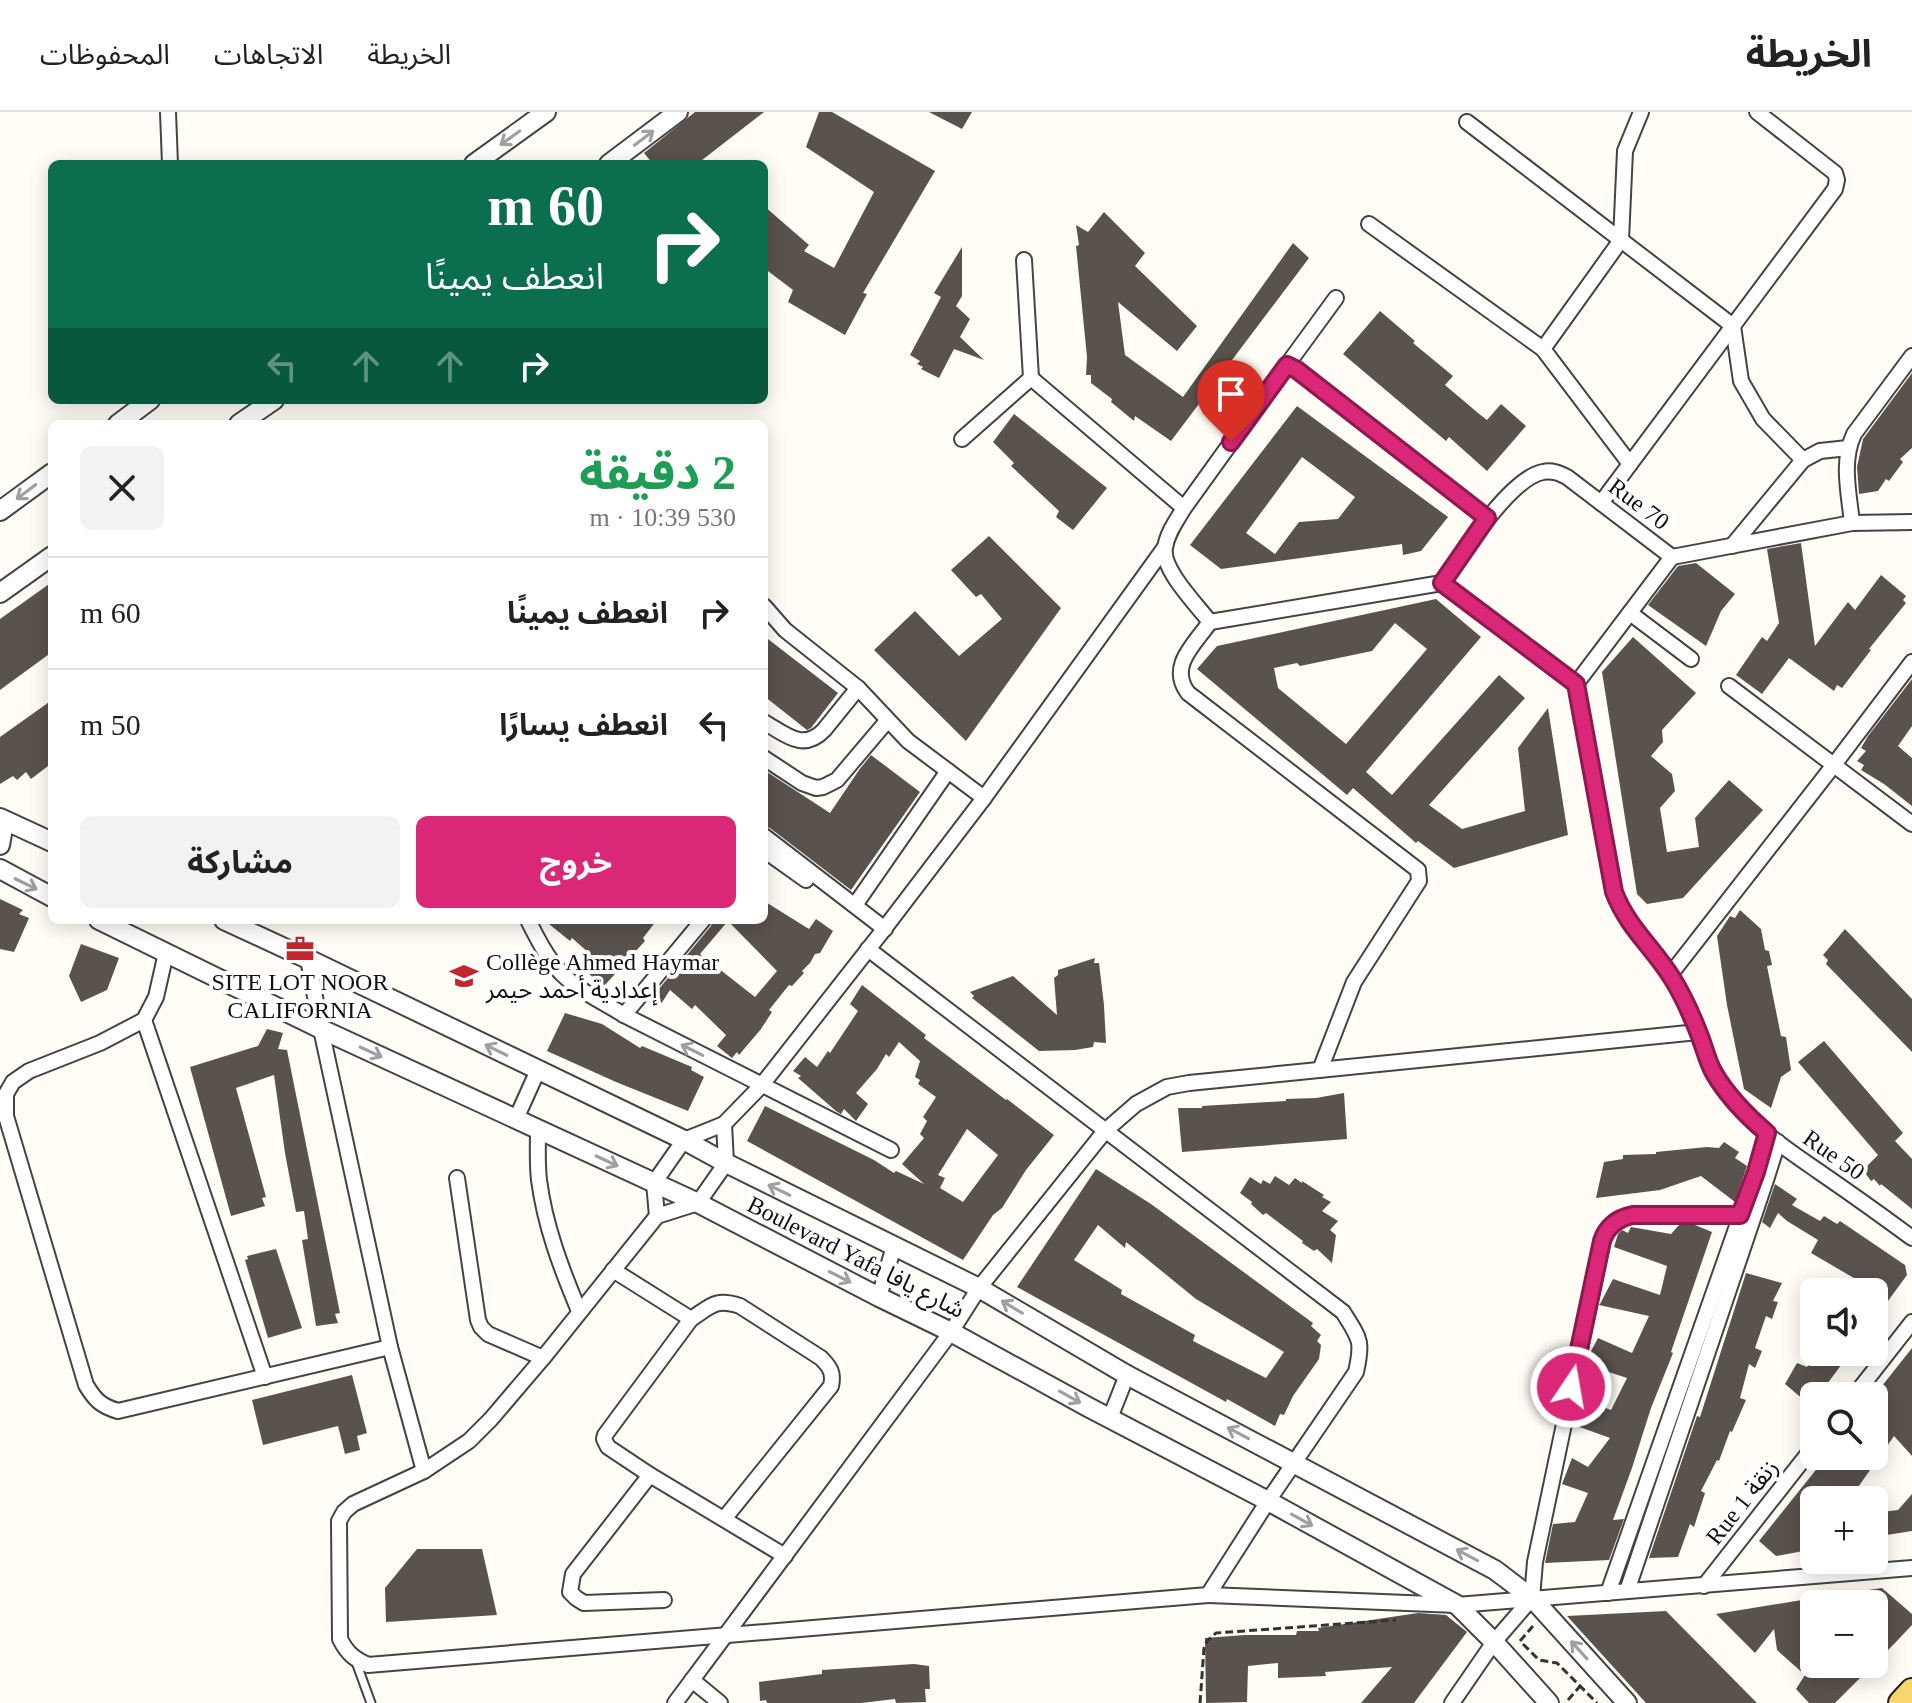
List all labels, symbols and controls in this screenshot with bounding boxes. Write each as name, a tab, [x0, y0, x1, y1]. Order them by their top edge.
text: الخريطة	[1746, 33, 1872, 75]
text: المحفوظات	[40, 39, 170, 70]
text: الاتجاهات	[214, 39, 323, 70]
text: الخريطة	[367, 39, 451, 70]
one-way arrow	[499, 130, 521, 146]
one-way arrow	[633, 130, 654, 147]
text: 60 m	[487, 175, 604, 237]
icon: right	[632, 192, 736, 296]
text: انعطف يمينًا	[425, 257, 604, 297]
icon: left	[260, 344, 304, 388]
icon: ahead	[344, 344, 388, 388]
icon: ahead	[428, 344, 472, 388]
icon: right	[512, 344, 556, 388]
pin	[1197, 360, 1265, 442]
icon: arrive	[1209, 372, 1253, 416]
button: close	[80, 446, 164, 530]
text: 2 دقيقة	[579, 446, 736, 499]
street label: Rue 70	[1604, 473, 1674, 535]
one-way arrow	[16, 483, 37, 500]
text: 530 m · 10:39	[589, 503, 736, 532]
icon: right	[692, 591, 736, 635]
text: 60 m	[80, 596, 141, 629]
text: انعطف يمينًا	[507, 596, 668, 629]
icon: left	[692, 703, 736, 747]
text: 50 m	[80, 708, 141, 741]
text: انعطف يسارًا	[499, 708, 668, 741]
button: مشاركة	[80, 816, 400, 908]
button: خروج	[416, 816, 736, 908]
one-way arrow	[13, 876, 37, 892]
office icon: SITE LOT NOOR CALIFORNIA	[285, 934, 315, 964]
place label: Collège Ahmed Haymar إعدادية أحمد حيمر	[485, 949, 719, 1006]
school or university icon: Collège Ahmed Haymar إعدادية أحمد حيمر	[449, 961, 479, 991]
place label: SITE LOT NOOR CALIFORNIA	[212, 969, 388, 1023]
one-way arrow	[485, 1042, 509, 1057]
one-way arrow	[681, 1042, 705, 1058]
one-way arrow	[358, 1045, 382, 1060]
street label: Rue 50	[1798, 1125, 1870, 1185]
one-way arrow	[594, 1154, 618, 1169]
one-way arrow	[768, 1182, 792, 1197]
street label: Boulevard Yafa شارع يافا	[741, 1191, 969, 1327]
one-way arrow	[827, 1269, 851, 1285]
map controls	[1800, 1278, 1888, 1678]
button: sound	[1800, 1278, 1888, 1366]
one-way arrow	[1000, 1299, 1024, 1314]
position arrow	[1529, 1345, 1613, 1429]
button: search	[1800, 1382, 1888, 1470]
one-way arrow	[1058, 1390, 1081, 1406]
one-way arrow	[1226, 1424, 1250, 1440]
street label: Rue 1 زنقة	[1701, 1454, 1784, 1550]
button: +	[1800, 1486, 1888, 1574]
one-way arrow	[1290, 1513, 1314, 1529]
one-way arrow	[1456, 1547, 1479, 1563]
button: −	[1800, 1590, 1888, 1678]
one-way arrow	[1571, 1641, 1589, 1661]

